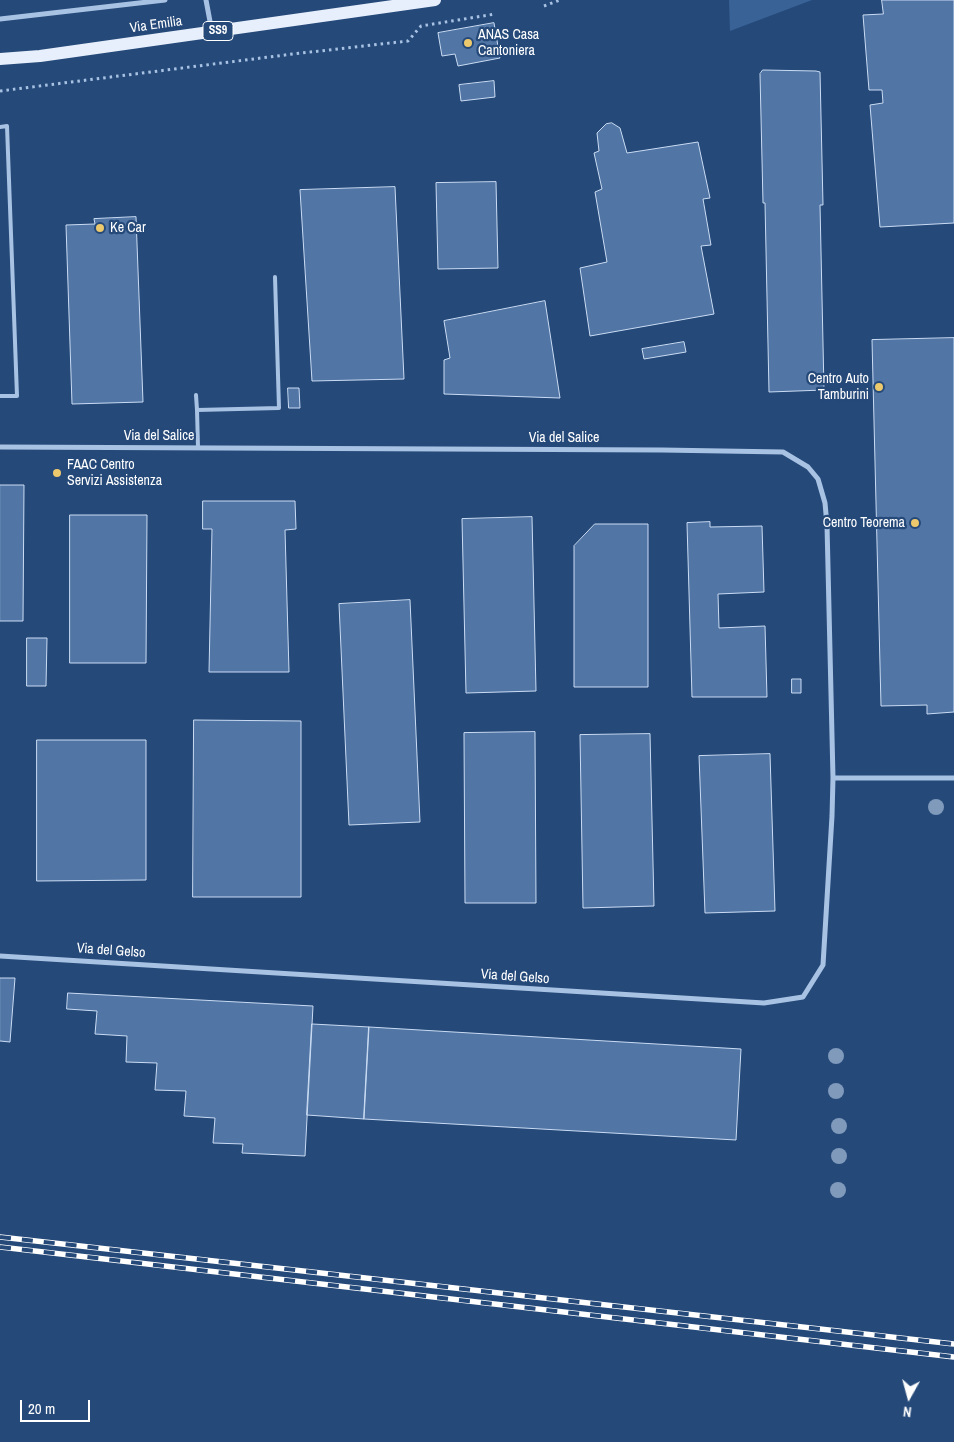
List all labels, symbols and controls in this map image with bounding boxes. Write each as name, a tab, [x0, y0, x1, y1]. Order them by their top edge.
street label: Via Emilia	[129, 13, 183, 37]
road number: SS9	[203, 22, 233, 40]
place label: ANAS Casa Cantoniera	[478, 27, 539, 59]
marker: ANAS Casa Cantoniera	[462, 37, 474, 49]
place label: Ke Car	[110, 220, 146, 236]
marker: Ke Car	[94, 222, 106, 234]
place label: Centro Auto Tamburini	[808, 371, 869, 404]
marker: Centro Auto Tamburini	[873, 381, 885, 393]
street label: Via del Salice	[124, 428, 194, 444]
street label: Via del Salice	[529, 430, 599, 446]
place label: FAAC Centro Servizi Assistenza	[67, 457, 162, 490]
marker: FAAC Centro Servizi Assistenza	[51, 467, 63, 479]
place label: Centro Teorema	[823, 515, 905, 531]
marker: Centro Teorema	[909, 517, 921, 529]
street label: Via del Gelso	[76, 940, 146, 962]
street label: Via del Gelso	[480, 966, 550, 988]
north arrow	[884, 1372, 934, 1422]
scale bar	[22, 1390, 92, 1422]
text: 20 m	[28, 1398, 55, 1419]
text: N	[902, 1402, 912, 1421]

